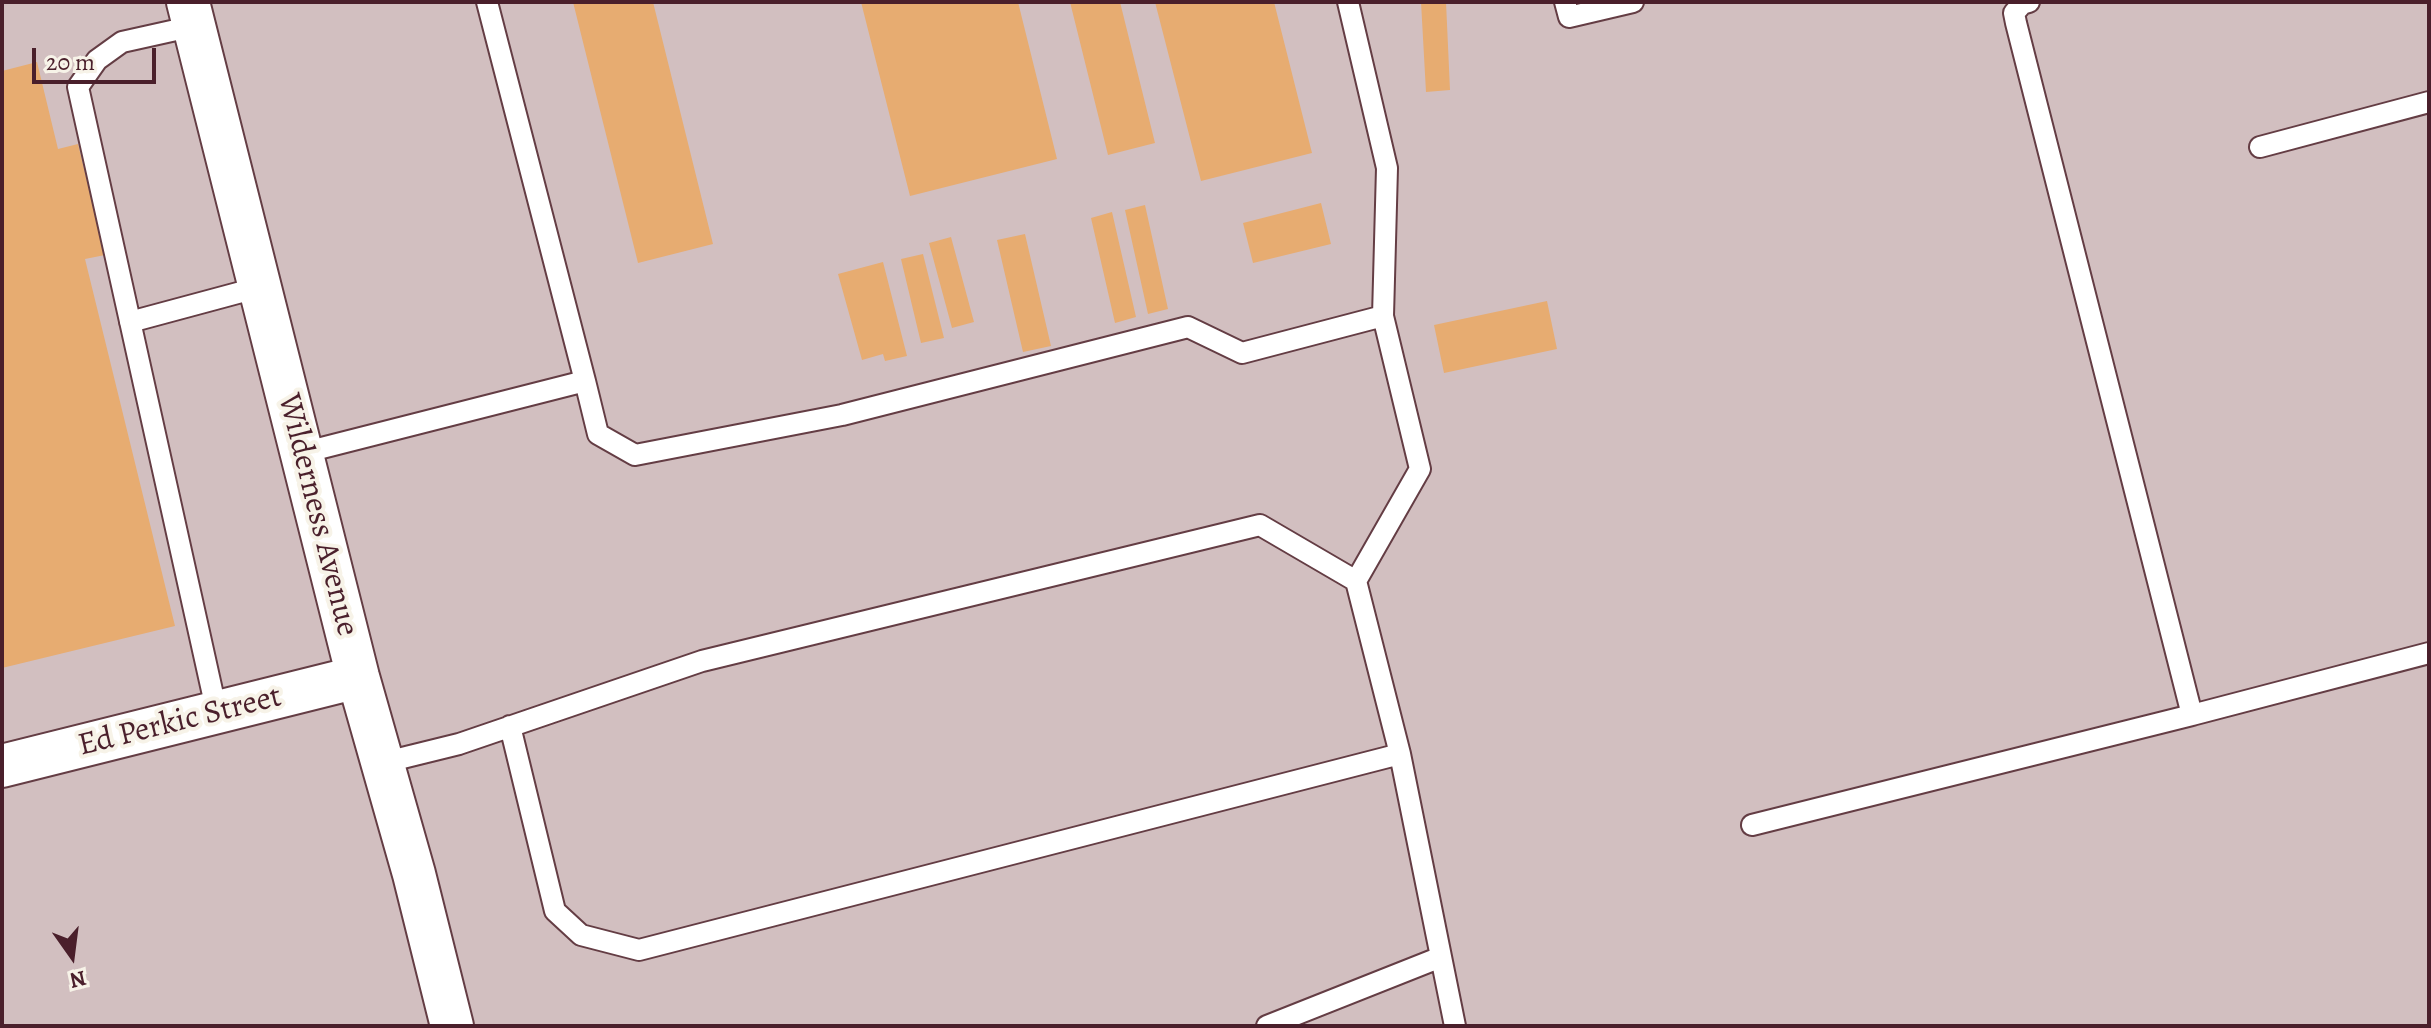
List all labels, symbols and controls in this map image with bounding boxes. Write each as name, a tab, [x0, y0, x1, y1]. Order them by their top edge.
scale bar	[36, 32, 160, 82]
text: 20 m	[46, 46, 95, 78]
street label: Wilderness Avenue	[268, 390, 366, 640]
street label: Ed Perkic Street	[74, 678, 286, 766]
north arrow	[32, 916, 112, 996]
text: N	[66, 963, 89, 996]

